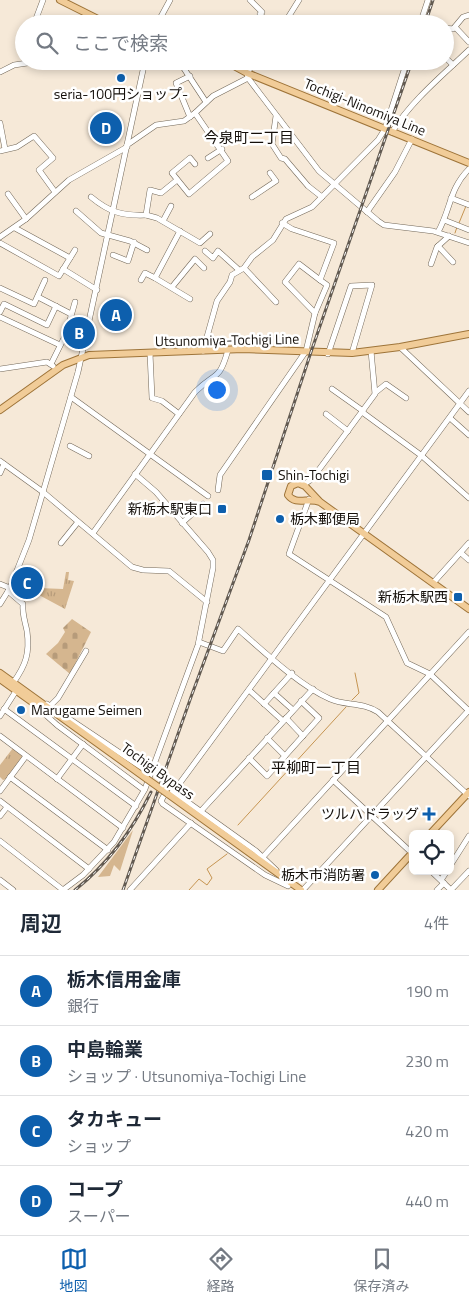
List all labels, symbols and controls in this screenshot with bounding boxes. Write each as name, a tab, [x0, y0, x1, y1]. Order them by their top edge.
search box	[15, 15, 454, 70]
text: ここで検索	[73, 28, 168, 57]
icon: search	[33, 29, 61, 57]
marker: seria-100円ショップ-	[115, 72, 127, 84]
street label: Tochigi-Ninomiya Line	[301, 72, 429, 141]
place label: seria-100円ショップ-	[54, 83, 188, 104]
pin: D	[90, 109, 122, 147]
district label: 今泉町二丁目	[204, 126, 294, 149]
pin: A	[100, 296, 132, 334]
pin: B	[63, 314, 95, 352]
street label: Utsunomiya-Tochigi Line	[155, 328, 299, 351]
your location	[204, 377, 230, 403]
place label: Shin-Tochigi	[278, 464, 349, 485]
marker: Shin-Tochigi	[260, 468, 274, 482]
place label: 新栃木駅東口	[128, 498, 212, 519]
marker: 新栃木駅東口	[216, 503, 228, 515]
place label: 栃木郵便局	[290, 508, 360, 529]
marker: 栃木郵便局	[274, 513, 286, 525]
pin: C	[11, 564, 43, 602]
place label: 新栃木駅西	[378, 586, 448, 607]
marker: 新栃木駅西	[452, 591, 464, 603]
place label: Marugame Seimen	[31, 699, 142, 720]
marker: Marugame Seimen	[15, 704, 27, 716]
street label: Tochigi Bypass	[117, 737, 199, 804]
district label: 平柳町一丁目	[271, 756, 361, 779]
place label: ツルハドラッグ	[321, 803, 419, 824]
marker: ツルハドラッグ	[423, 808, 435, 820]
map controls	[409, 830, 454, 875]
button: locate	[409, 830, 454, 875]
place label: 栃木市消防署	[281, 864, 365, 885]
marker: 栃木市消防署	[369, 869, 381, 881]
text: 周辺	[20, 907, 62, 939]
text: 4件	[424, 911, 449, 935]
text: 栃木信用金庫	[67, 964, 181, 993]
text: A	[31, 979, 41, 1003]
text: 190 m	[405, 979, 449, 1003]
text: 銀行	[67, 994, 99, 1018]
text: 中島輪業	[67, 1034, 143, 1063]
text: B	[31, 1049, 41, 1073]
text: 230 m	[405, 1049, 449, 1073]
text: ショップ · Utsunomiya-Tochigi Line	[67, 1064, 306, 1088]
text: タカキュー	[67, 1104, 162, 1133]
text: C	[32, 1119, 40, 1143]
text: 420 m	[405, 1119, 449, 1143]
text: ショップ	[67, 1134, 131, 1158]
text: コープ	[67, 1174, 123, 1203]
text: D	[31, 1189, 41, 1213]
text: 440 m	[405, 1189, 449, 1213]
text: スーパー	[67, 1204, 131, 1228]
tab: 地図	[60, 1245, 88, 1296]
tab: 経路	[207, 1245, 235, 1296]
tab: 保存済み	[354, 1245, 410, 1296]

